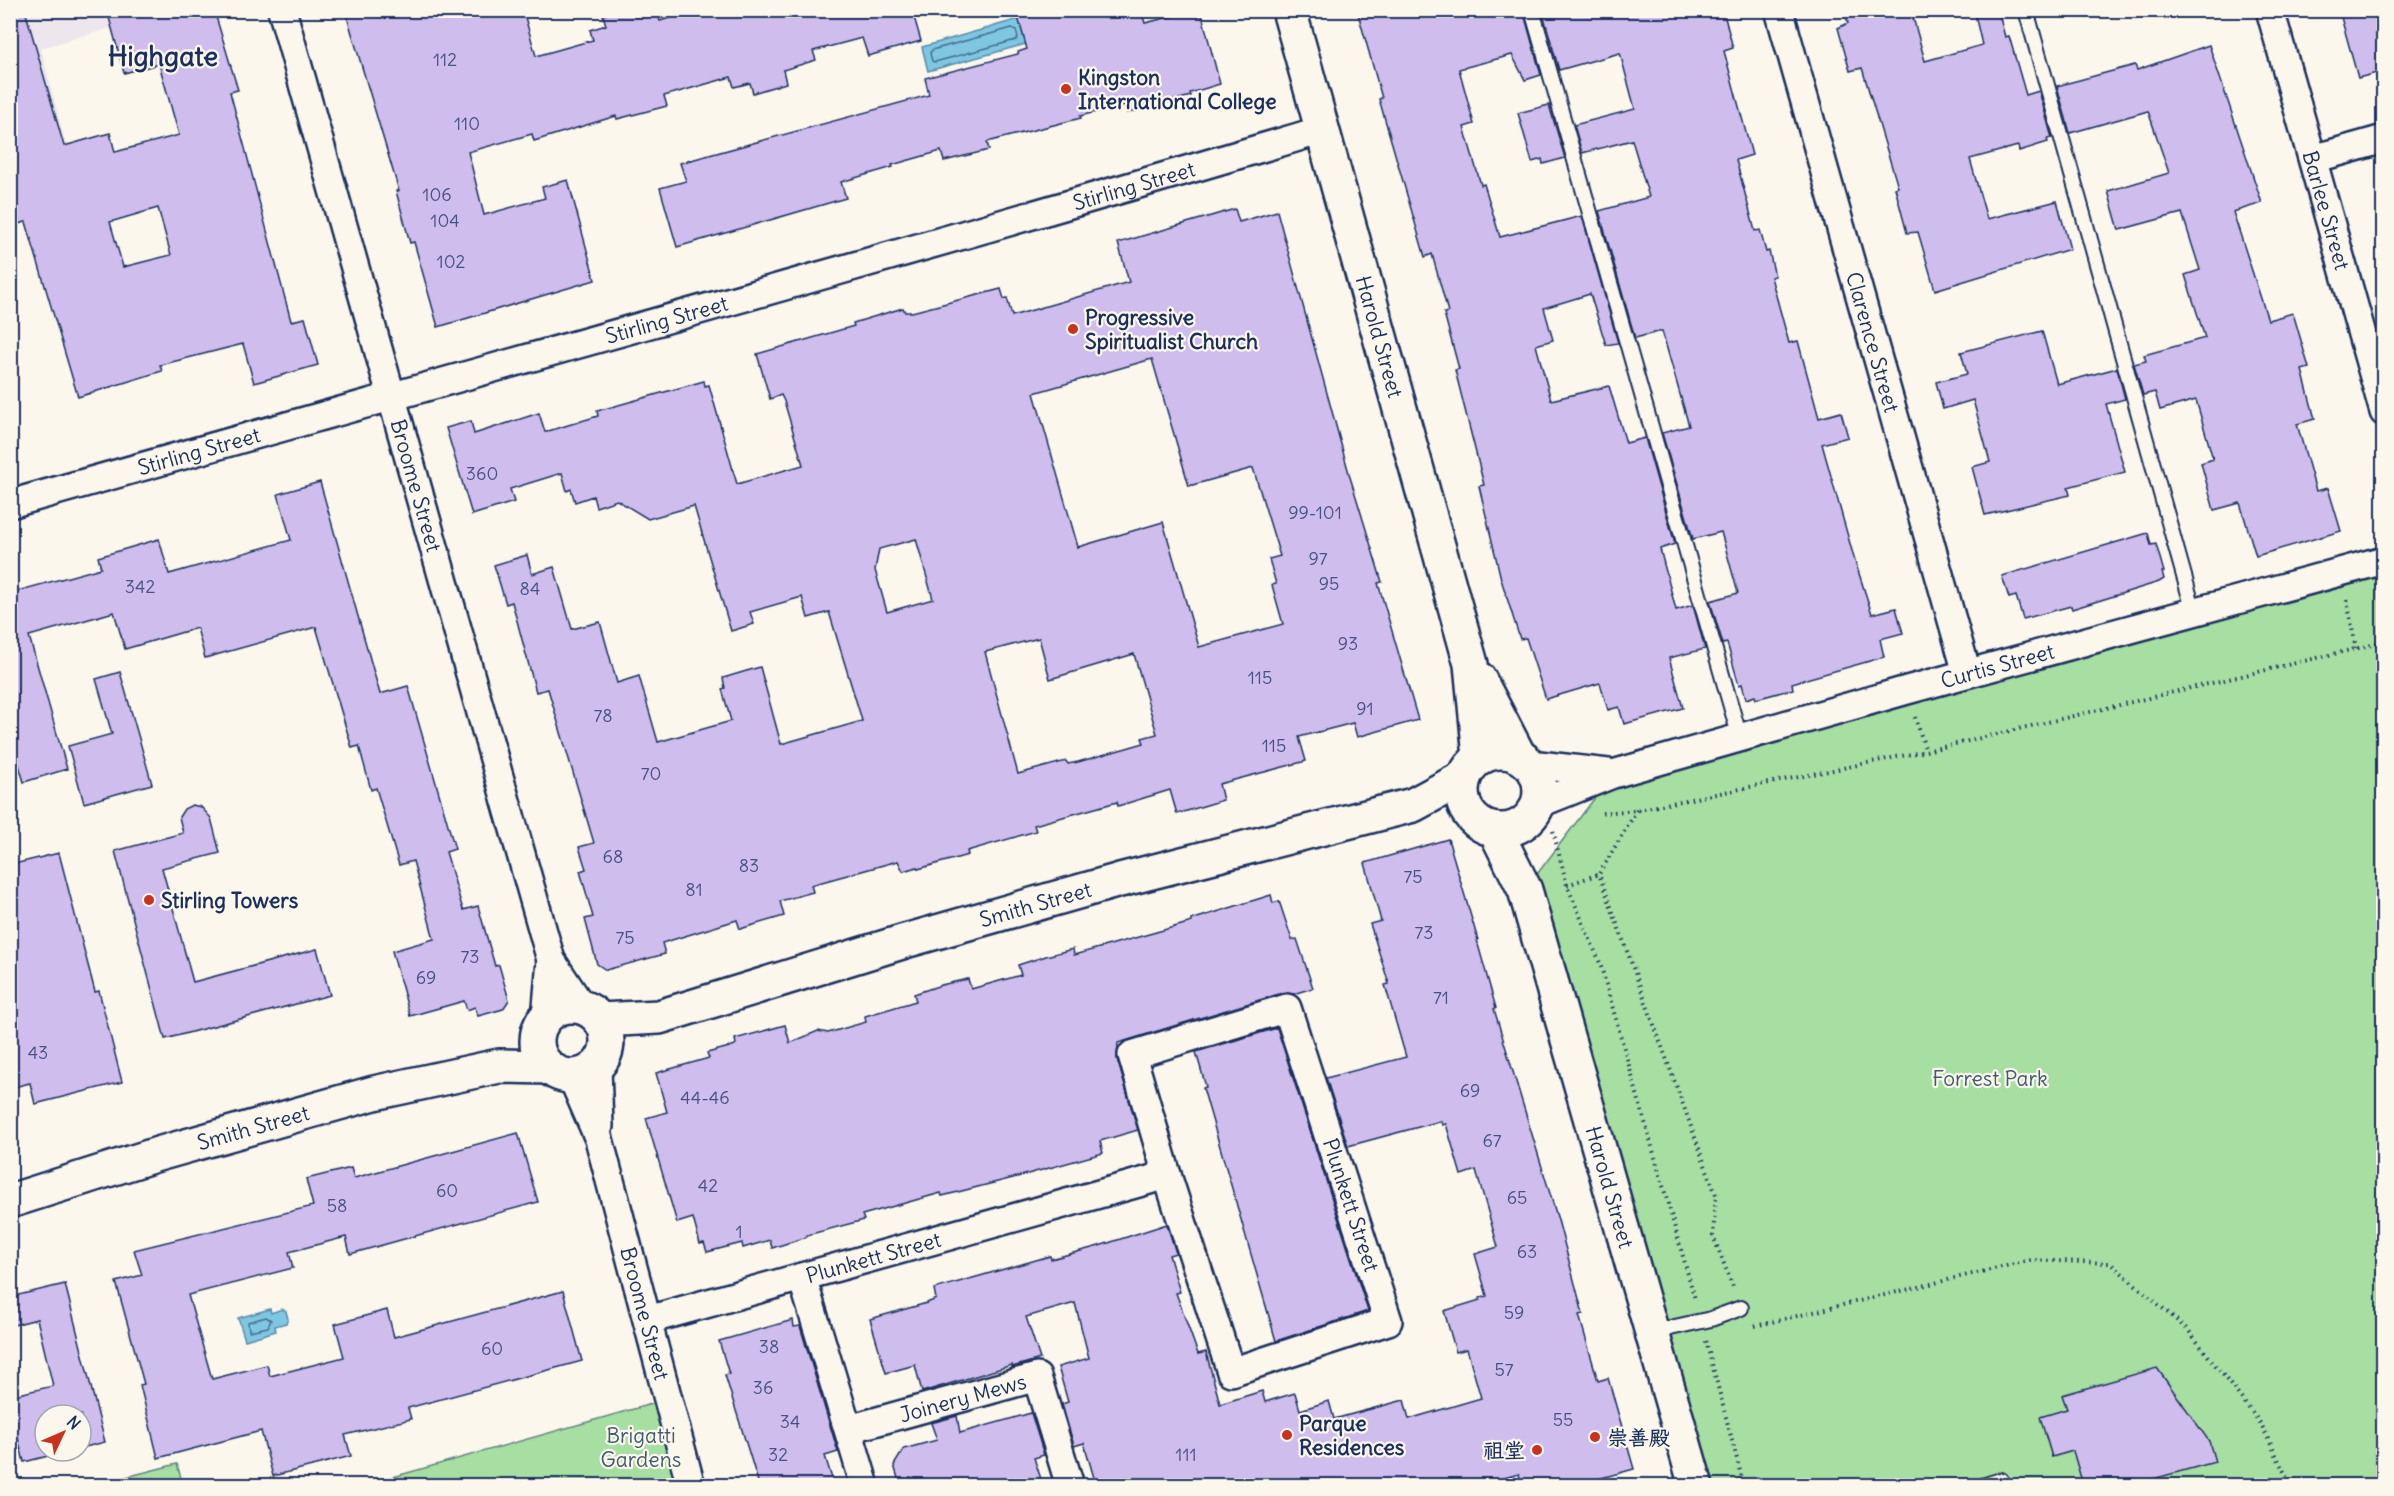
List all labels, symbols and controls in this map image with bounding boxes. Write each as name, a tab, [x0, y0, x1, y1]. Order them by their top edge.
district label: Highgate	[108, 39, 218, 73]
house number: 112	[433, 48, 457, 71]
place label: Kingston International College	[1078, 64, 1276, 115]
marker: Kingston International College	[1059, 82, 1073, 96]
house number: 110	[454, 112, 480, 135]
street label: Barlee Street	[2297, 147, 2356, 273]
street label: Stirling Street	[1069, 155, 1198, 216]
house number: 106	[422, 183, 452, 206]
house number: 104	[430, 209, 460, 232]
house number: 102	[437, 250, 466, 273]
street label: Clarence Street	[1840, 269, 1906, 415]
street label: Harold Street	[1350, 273, 1410, 401]
street label: Stirling Street	[602, 289, 731, 349]
place label: Progressive Spiritualist Church	[1085, 304, 1258, 355]
marker: Progressive Spiritualist Church	[1066, 322, 1080, 336]
street label: Broome Street	[385, 416, 448, 555]
street label: Stirling Street	[134, 421, 263, 481]
house number: 360	[466, 462, 498, 485]
house number: 99-101	[1288, 501, 1342, 524]
house number: 97	[1308, 547, 1328, 570]
house number: 95	[1319, 572, 1339, 595]
house number: 342	[125, 575, 155, 598]
house number: 84	[520, 577, 540, 600]
house number: 93	[1338, 632, 1358, 655]
street label: Curtis Street	[1937, 637, 2057, 694]
house number: 115	[1248, 666, 1272, 689]
house number: 91	[1356, 697, 1374, 720]
house number: 78	[593, 704, 613, 727]
house number: 115	[1262, 734, 1286, 757]
house number: 70	[641, 762, 661, 785]
house number: 68	[603, 845, 623, 868]
house number: 83	[739, 854, 759, 877]
house number: 75	[1403, 865, 1423, 888]
street label: Smith Street	[976, 875, 1094, 933]
house number: 81	[685, 878, 703, 901]
place label: Stirling Towers	[161, 887, 299, 914]
marker: Stirling Towers	[142, 893, 156, 907]
house number: 73	[1414, 921, 1434, 944]
house number: 75	[615, 926, 635, 949]
house number: 73	[460, 945, 480, 968]
house number: 69	[416, 966, 436, 989]
house number: 71	[1433, 986, 1449, 1009]
house number: 43	[28, 1041, 48, 1064]
park label: Forrest Park	[1932, 1065, 2048, 1092]
house number: 69	[1460, 1079, 1480, 1102]
house number: 44-46	[680, 1086, 730, 1109]
street label: Smith Street	[194, 1099, 312, 1156]
street label: Harold Street	[1580, 1123, 1640, 1251]
house number: 67	[1482, 1129, 1502, 1152]
street label: Plunkett Street	[1317, 1135, 1385, 1275]
house number: 42	[698, 1174, 718, 1197]
house number: 60	[436, 1179, 458, 1202]
house number: 65	[1507, 1186, 1527, 1209]
house number: 58	[327, 1194, 347, 1217]
house number: 1	[735, 1220, 743, 1243]
street label: Plunkett Street	[803, 1225, 944, 1289]
house number: 63	[1517, 1240, 1537, 1263]
street label: Broome Street	[615, 1244, 676, 1383]
house number: 59	[1504, 1301, 1524, 1324]
house number: 38	[759, 1335, 779, 1358]
house number: 60	[481, 1337, 503, 1360]
house number: 57	[1494, 1358, 1514, 1381]
street label: Joinery Mews	[896, 1367, 1029, 1428]
house number: 36	[753, 1376, 773, 1399]
north arrow	[33, 1403, 93, 1463]
house number: 55	[1553, 1408, 1573, 1431]
house number: 34	[780, 1410, 800, 1433]
place label: Parque Residences	[1299, 1410, 1405, 1461]
text: N	[63, 1412, 85, 1434]
park label: Brigatti Gardens	[601, 1422, 681, 1473]
place label: 崇善殿	[1607, 1424, 1670, 1451]
marker: Parque Residences	[1280, 1428, 1294, 1442]
marker: 崇善殿	[1588, 1430, 1602, 1444]
place label: 祖堂	[1483, 1437, 1525, 1464]
house number: 32	[768, 1443, 788, 1466]
house number: 111	[1175, 1443, 1197, 1466]
marker: 祖堂	[1530, 1443, 1544, 1457]

